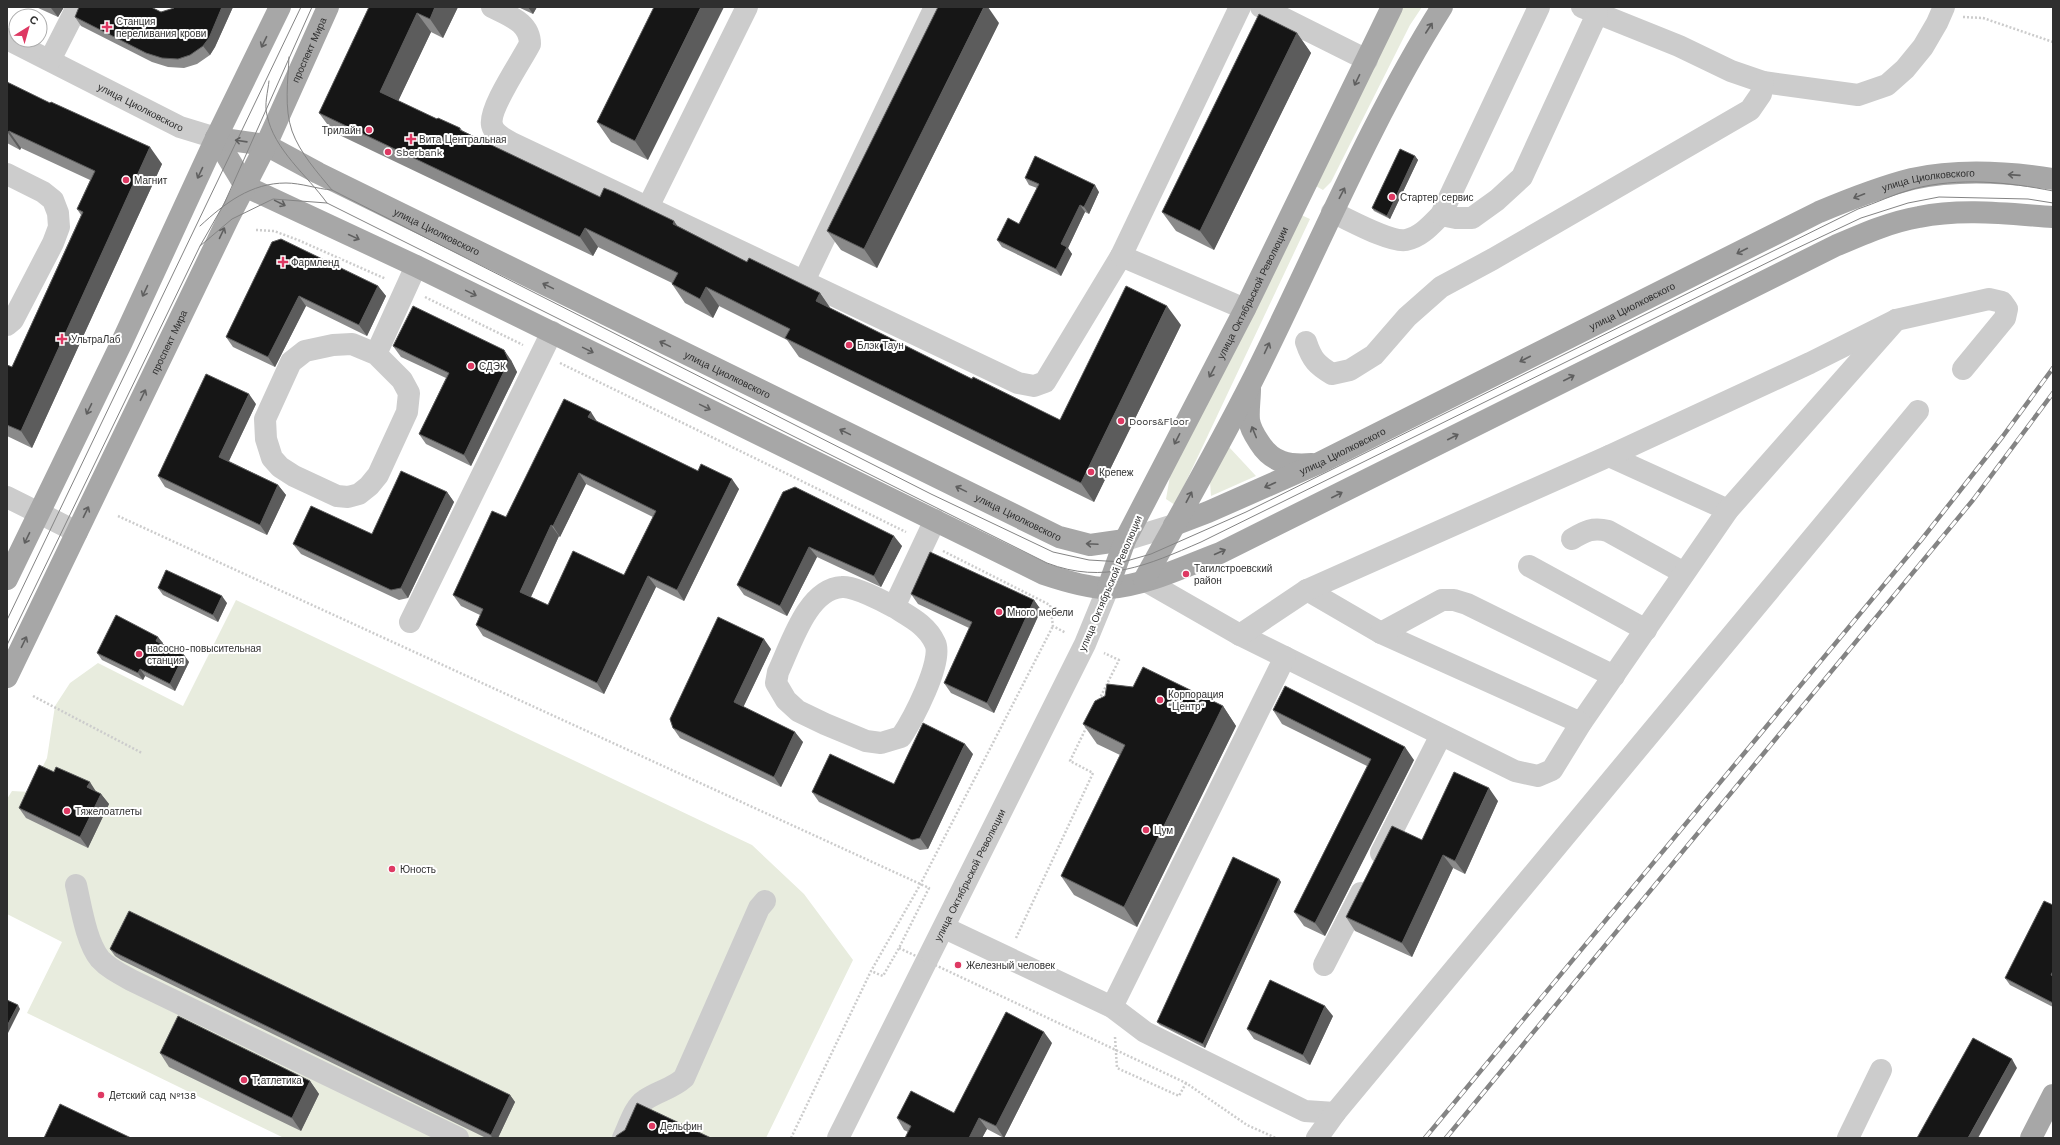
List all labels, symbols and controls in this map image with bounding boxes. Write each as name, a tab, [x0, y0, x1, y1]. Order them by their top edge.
north arrow	[8, 8, 48, 48]
text: С	[27, 13, 41, 28]
street label: проспект Мира	[290, 15, 329, 84]
place label: Станция переливания крови	[116, 16, 206, 39]
marker: Станция переливания крови	[101, 21, 113, 33]
one-way arrow	[1425, 23, 1433, 34]
one-way arrow	[260, 36, 267, 48]
one-way arrow	[1353, 74, 1361, 86]
street label: улица Циолковского	[96, 81, 185, 134]
place label: Трилайн	[322, 125, 361, 136]
marker: Трилайн	[364, 125, 374, 135]
marker: Вита Центральная	[406, 134, 416, 144]
place label: Вита Центральная	[419, 134, 506, 145]
one-way arrow	[235, 137, 248, 145]
marker: Sberbank	[383, 147, 393, 157]
place label: Sberbank	[396, 147, 443, 158]
one-way arrow	[195, 167, 203, 179]
street label: улица Циолковского	[1881, 168, 1975, 193]
one-way arrow	[2008, 171, 2021, 178]
marker: Магнит	[121, 175, 131, 185]
place label: Магнит	[134, 175, 168, 186]
one-way arrow	[1339, 187, 1346, 199]
marker: Стартер сервис	[1387, 192, 1397, 202]
place label: Стартер сервис	[1400, 192, 1474, 203]
one-way arrow	[1854, 192, 1866, 200]
one-way arrow	[274, 200, 286, 207]
street label: улица Циолковского	[392, 206, 482, 258]
street label: улица Октябрьской Революции	[1215, 225, 1290, 361]
one-way arrow	[219, 228, 226, 240]
one-way arrow	[348, 233, 360, 241]
one-way arrow	[1736, 248, 1748, 255]
marker: Фармленд	[278, 257, 288, 267]
place label: Фармленд	[291, 257, 340, 268]
street label: улица Циолковского	[1588, 280, 1677, 332]
one-way arrow	[543, 282, 555, 289]
one-way arrow	[141, 285, 148, 297]
one-way arrow	[465, 290, 477, 297]
street label: проспект Мира	[149, 308, 190, 376]
marker: УльтраЛаб	[56, 333, 68, 345]
place label: УльтраЛаб	[71, 334, 121, 345]
one-way arrow	[659, 339, 671, 347]
marker: Блэк Таун	[844, 340, 854, 350]
place label: Блэк Таун	[857, 340, 904, 351]
one-way arrow	[1264, 342, 1271, 354]
one-way arrow	[581, 347, 593, 354]
street label: улица Циолковского	[683, 349, 773, 401]
one-way arrow	[1520, 356, 1532, 364]
marker: СДЭК	[466, 361, 476, 371]
place label: СДЭК	[479, 361, 506, 372]
one-way arrow	[1208, 366, 1215, 378]
one-way arrow	[1563, 374, 1575, 382]
one-way arrow	[140, 390, 147, 402]
one-way arrow	[85, 402, 92, 414]
one-way arrow	[698, 404, 710, 411]
marker: Doors&Floor	[1116, 416, 1126, 426]
place label: Doors&Floor	[1129, 416, 1189, 427]
street label: улица Циолковского	[1298, 425, 1388, 477]
one-way arrow	[1249, 426, 1257, 438]
one-way arrow	[839, 428, 851, 435]
one-way arrow	[1447, 432, 1459, 440]
one-way arrow	[1173, 433, 1180, 445]
marker: Крепеж	[1086, 467, 1096, 477]
place label: Крепеж	[1099, 467, 1134, 478]
one-way arrow	[1265, 481, 1277, 489]
one-way arrow	[956, 485, 968, 492]
one-way arrow	[1330, 490, 1342, 498]
one-way arrow	[1186, 491, 1194, 503]
street label: улица Циолковского	[973, 492, 1063, 544]
one-way arrow	[83, 506, 90, 518]
street label: улица Октябрьской Революции	[1077, 514, 1144, 653]
one-way arrow	[23, 532, 30, 544]
one-way arrow	[1086, 541, 1099, 548]
one-way arrow	[1214, 548, 1226, 555]
place label: Тагилстроевский район	[1194, 563, 1272, 586]
marker: Тагилстроевский район	[1181, 569, 1191, 579]
marker: Много мебели	[994, 607, 1004, 617]
place label: Много мебели	[1007, 607, 1073, 618]
one-way arrow	[21, 636, 28, 648]
place label: насосно-повысительная станция	[147, 643, 261, 666]
marker: насосно-повысительная станция	[134, 649, 144, 659]
place label: Корпорация "Центр"	[1168, 689, 1224, 712]
marker: Корпорация "Центр"	[1155, 695, 1165, 705]
marker: Тяжелоатлеты	[62, 806, 72, 816]
place label: Тяжелоатлеты	[75, 806, 142, 817]
street label: улица Октябрьской Революции	[932, 807, 1008, 943]
marker: Цум	[1141, 825, 1151, 835]
place label: Цум	[1154, 825, 1173, 836]
marker: Юность	[387, 864, 397, 874]
place label: Юность	[400, 864, 436, 875]
marker: Железный человек	[953, 960, 963, 970]
place label: Железный человек	[966, 960, 1056, 971]
marker: Т.атлетика	[239, 1075, 249, 1085]
place label: Т.атлетика	[252, 1075, 302, 1086]
marker: Детский сад №138	[96, 1090, 106, 1100]
place label: Детский сад №138	[109, 1090, 196, 1101]
marker: Дельфин	[647, 1121, 657, 1131]
place label: Дельфин	[660, 1121, 702, 1132]

